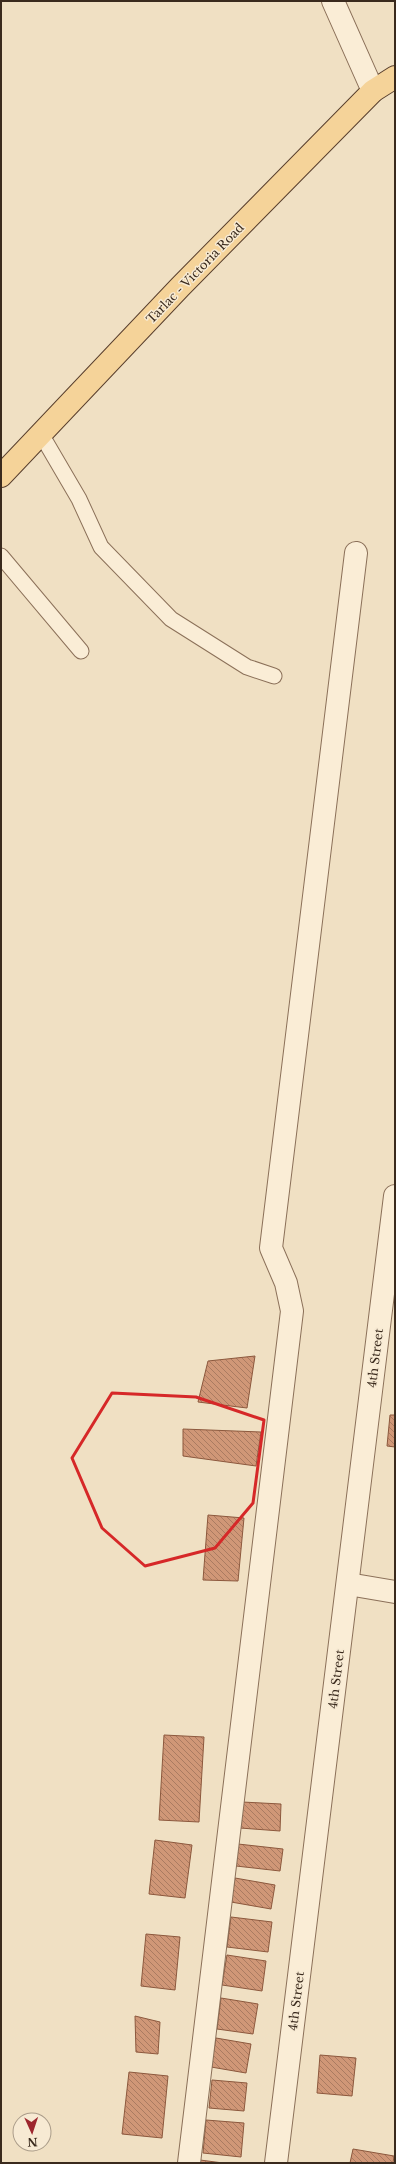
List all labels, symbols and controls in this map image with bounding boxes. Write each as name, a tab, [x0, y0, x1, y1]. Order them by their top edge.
street label: Tarlac - Victoria Road	[143, 220, 247, 326]
street label: 4th Street	[364, 1327, 386, 1388]
street label: 4th Street	[325, 1648, 347, 1709]
street label: 4th Street	[285, 1970, 307, 2031]
north arrow	[12, 2112, 52, 2152]
text: N	[26, 2135, 38, 2149]

